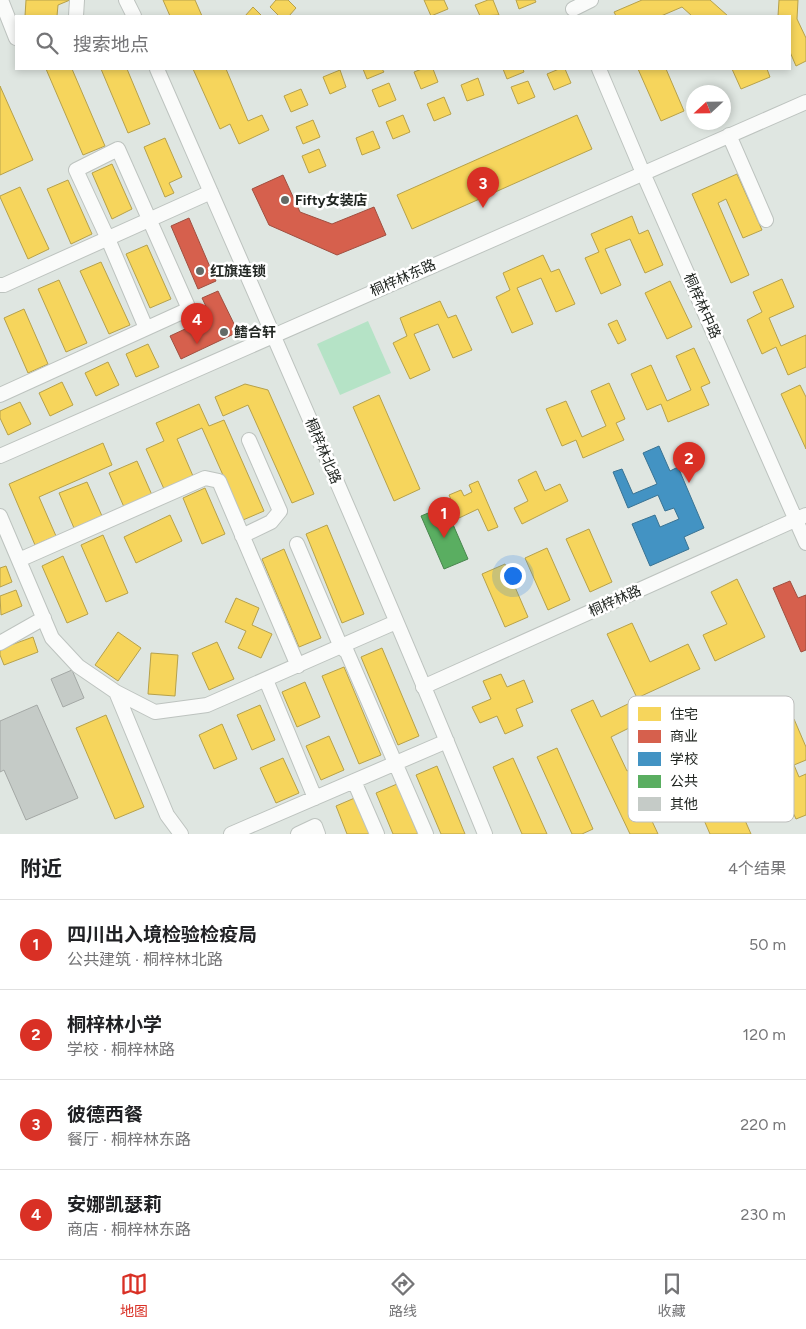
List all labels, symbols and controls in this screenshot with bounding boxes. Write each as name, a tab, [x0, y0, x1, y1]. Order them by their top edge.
search box	[15, 15, 791, 70]
icon: search	[33, 29, 61, 57]
text: 搜索地点	[73, 33, 149, 56]
north arrow	[686, 85, 731, 130]
pin: 3	[467, 167, 499, 208]
place label: Fifty女装店	[295, 192, 368, 209]
marker: Fifty女装店	[279, 194, 291, 206]
street label: 桐梓林东路	[368, 256, 438, 300]
place label: 红旗连锁	[210, 263, 266, 280]
marker: 红旗连锁	[194, 265, 206, 277]
street label: 桐梓林中路	[680, 271, 724, 341]
pin: 4	[181, 303, 213, 344]
place label: 鳍合轩	[234, 324, 276, 341]
marker: 鳍合轩	[218, 326, 230, 338]
street label: 桐梓林北路	[302, 415, 344, 487]
pin: 2	[673, 442, 705, 483]
pin: 1	[428, 497, 460, 538]
your location	[500, 563, 526, 589]
street label: 桐梓林路	[586, 582, 644, 620]
legend	[628, 696, 794, 822]
text: 住宅	[670, 706, 698, 723]
text: 商业	[670, 728, 698, 745]
text: 学校	[670, 751, 698, 768]
text: 公共	[670, 773, 698, 790]
text: 其他	[670, 796, 698, 813]
text: 附近	[20, 856, 62, 881]
text: 4个结果	[728, 859, 786, 878]
text: 四川出入境检验检疫局	[67, 923, 257, 946]
text: 1	[33, 935, 39, 954]
text: 50 m	[749, 935, 786, 954]
text: 公共建筑 · 桐梓林北路	[67, 950, 223, 969]
text: 桐梓林小学	[67, 1013, 162, 1036]
text: 2	[31, 1025, 41, 1044]
text: 120 m	[743, 1025, 786, 1044]
text: 学校 · 桐梓林路	[67, 1040, 175, 1059]
text: 彼德西餐	[67, 1103, 143, 1126]
text: 3	[32, 1115, 40, 1134]
text: 220 m	[740, 1115, 786, 1134]
text: 餐厅 · 桐梓林东路	[67, 1130, 191, 1149]
text: 安娜凯瑟莉	[67, 1193, 162, 1216]
text: 4	[31, 1205, 41, 1224]
text: 230 m	[741, 1205, 786, 1224]
text: 商店 · 桐梓林东路	[67, 1220, 191, 1239]
tab: 地图	[120, 1270, 148, 1320]
tab: 路线	[389, 1270, 417, 1320]
tab: 收藏	[658, 1270, 686, 1320]

